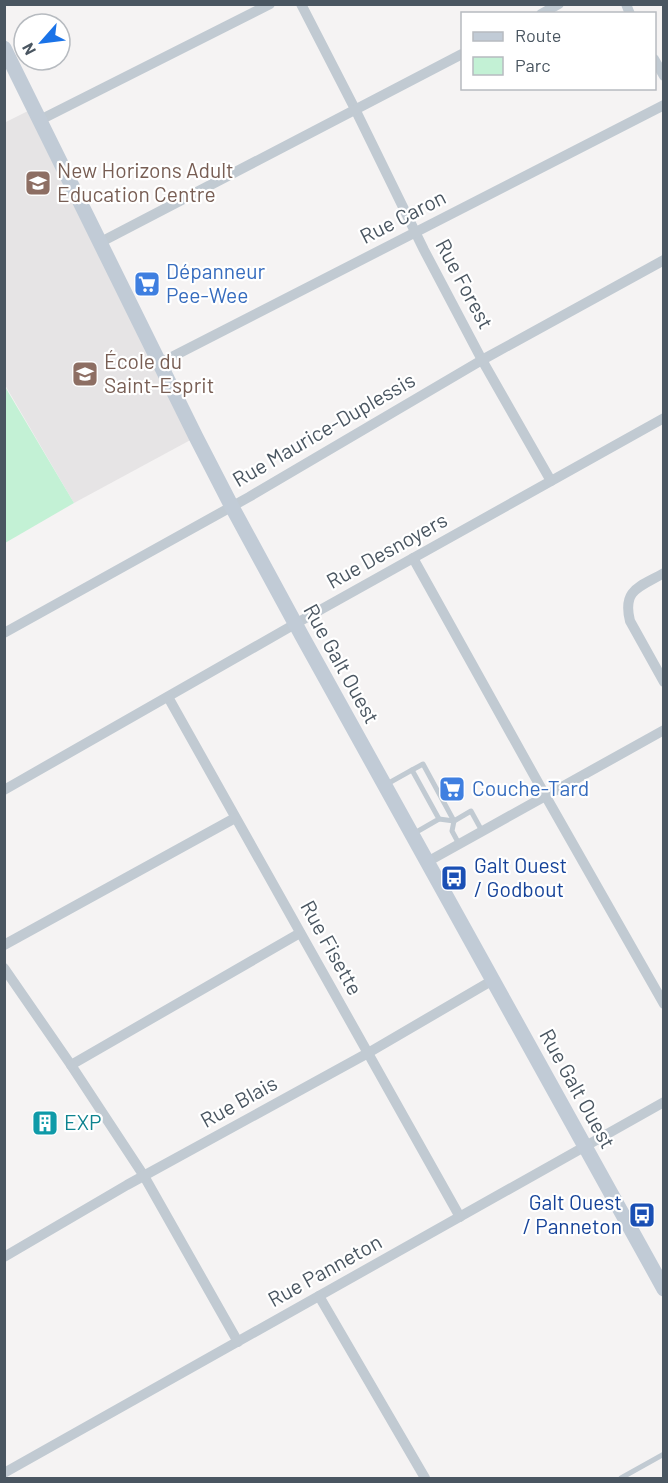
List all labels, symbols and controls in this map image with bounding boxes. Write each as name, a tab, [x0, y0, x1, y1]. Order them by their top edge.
north arrow	[12, 12, 72, 72]
legend	[461, 12, 656, 90]
text: Route	[515, 24, 561, 46]
text: N	[17, 40, 39, 58]
text: Parc	[515, 54, 551, 76]
place label: New Horizons Adult Education Centre	[57, 157, 234, 206]
school or university icon: New Horizons Adult Education Centre	[23, 168, 53, 198]
street label: Rue Caron	[355, 183, 449, 248]
street label: Rue Forest	[431, 234, 499, 333]
place label: Dépanneur Pee-Wee	[166, 258, 265, 307]
supermarket icon: Dépanneur Pee-Wee	[132, 269, 162, 299]
place label: École du Saint-Esprit	[104, 348, 214, 397]
school or university icon: École du Saint-Esprit	[70, 359, 100, 389]
street label: Rue Maurice-Duplessis	[228, 366, 419, 491]
street label: Rue Desnoyers	[322, 506, 451, 593]
street label: Rue Galt Ouest	[299, 599, 385, 727]
supermarket icon: Couche-Tard	[437, 774, 467, 804]
place label: Couche-Tard	[472, 775, 589, 800]
place label: Galt Ouest / Godbout	[474, 852, 567, 901]
bus stop icon: Galt Ouest / Godbout	[439, 863, 469, 893]
street label: Rue Fisette	[296, 896, 368, 999]
street label: Rue Galt Ouest	[535, 1024, 621, 1152]
street label: Rue Blais	[196, 1069, 281, 1132]
building icon: EXP	[30, 1108, 60, 1138]
place label: EXP	[64, 1109, 101, 1134]
place label: Galt Ouest / Panneton	[523, 1189, 622, 1238]
bus stop icon: Galt Ouest / Panneton	[627, 1200, 657, 1230]
street label: Rue Panneton	[263, 1228, 386, 1311]

